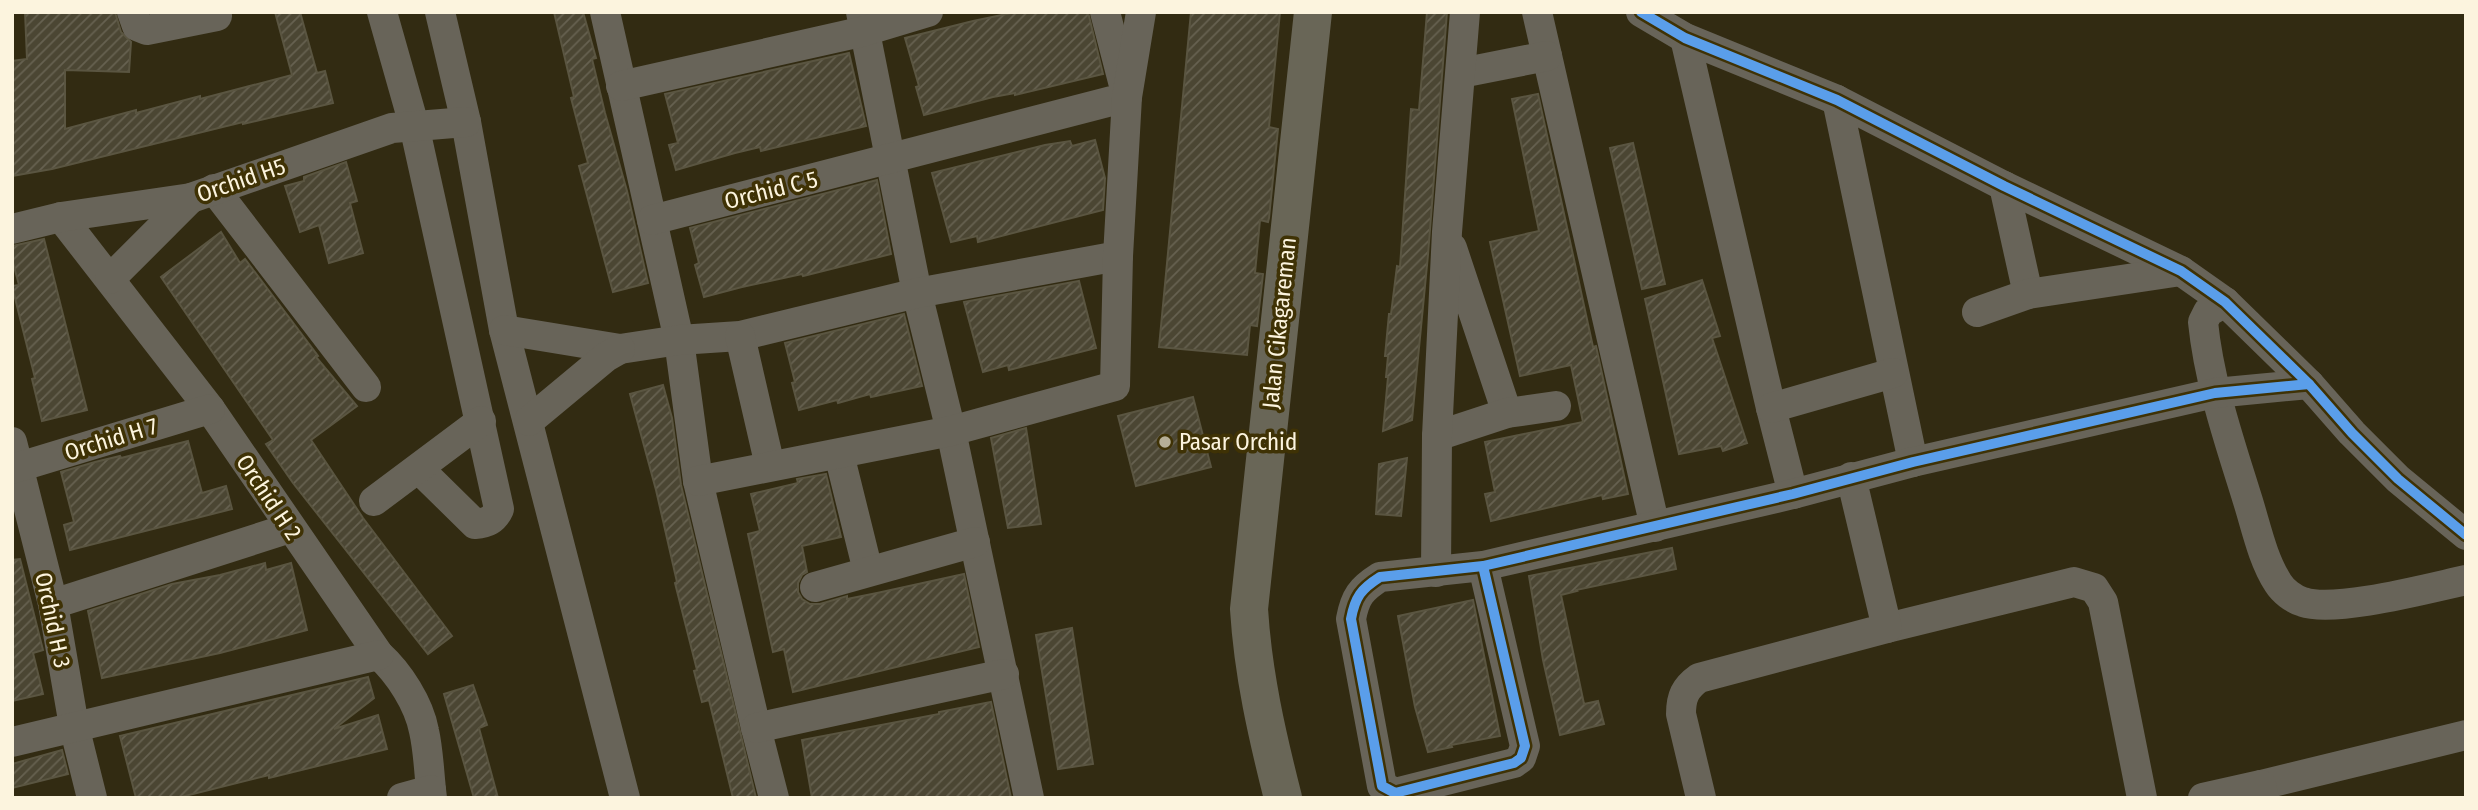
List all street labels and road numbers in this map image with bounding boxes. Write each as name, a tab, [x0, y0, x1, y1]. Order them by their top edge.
street label: Orchid H5	[193, 152, 289, 208]
street label: Orchid C 5	[722, 165, 820, 215]
street label: Jalan Cikagareman	[1256, 236, 1302, 410]
street label: Orchid H 7	[61, 412, 161, 466]
street label: Orchid H 2	[230, 449, 308, 545]
street label: Orchid H 3	[29, 570, 77, 670]

